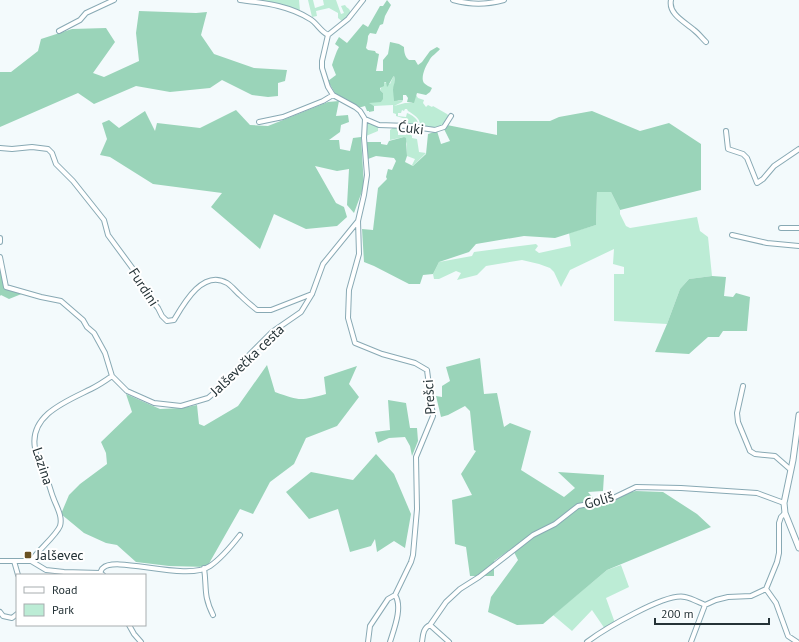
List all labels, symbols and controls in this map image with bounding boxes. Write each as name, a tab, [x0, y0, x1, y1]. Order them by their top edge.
street label: Ćuki	[397, 117, 425, 139]
street label: Furdini	[125, 264, 163, 310]
street label: Jalševečka cesta	[206, 320, 288, 400]
street label: Prešci	[419, 379, 439, 415]
street label: Lazina	[28, 445, 58, 487]
street label: Goliš	[582, 487, 616, 513]
place label: Jalševec	[35, 546, 84, 564]
marker: Jalševec	[23, 550, 33, 560]
legend	[16, 574, 146, 626]
text: Road	[52, 582, 77, 597]
scale bar	[655, 600, 769, 626]
text: Park	[52, 602, 74, 617]
text: 200 m	[661, 606, 694, 621]

